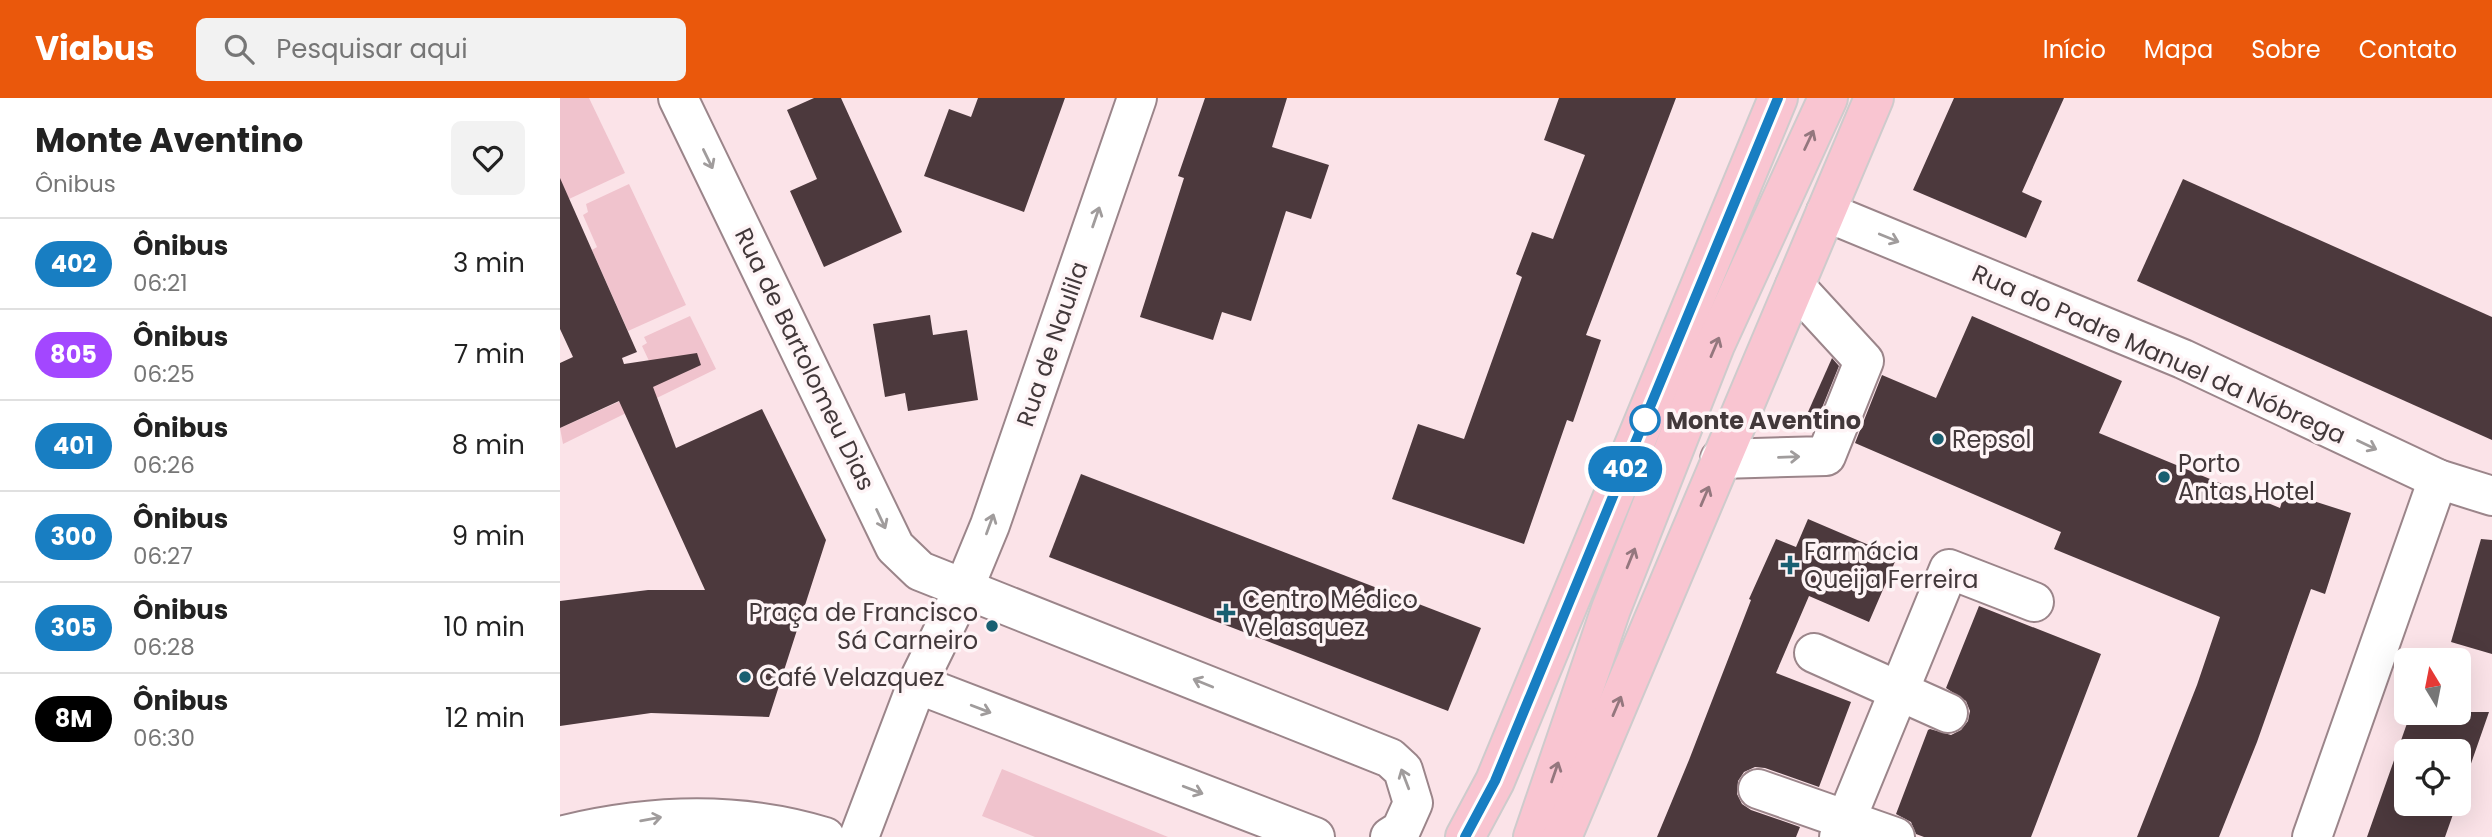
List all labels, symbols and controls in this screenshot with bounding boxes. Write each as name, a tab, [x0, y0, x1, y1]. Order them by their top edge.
search box	[196, 18, 686, 81]
text: Viabus	[35, 25, 154, 72]
icon: search	[220, 30, 258, 68]
text: Pesquisar aqui	[276, 31, 468, 67]
text: Início	[2043, 33, 2106, 66]
text: Mapa	[2144, 33, 2213, 66]
text: Sobre	[2251, 33, 2321, 66]
text: Contato	[2359, 33, 2457, 66]
text: Monte Aventino	[35, 117, 303, 164]
button: heart	[451, 121, 525, 195]
one-way arrow	[1803, 129, 1816, 151]
one-way arrow	[702, 148, 715, 169]
text: Ônibus	[35, 168, 116, 200]
one-way arrow	[1090, 206, 1103, 228]
street label: Rua de Bartolomeu Dias	[727, 222, 883, 496]
text: Ônibus	[133, 228, 228, 264]
one-way arrow	[1878, 232, 1899, 245]
text: 3 min	[453, 245, 525, 281]
text: 402	[51, 247, 96, 280]
street label: Rua do Padre Manuel da Nóbrega	[1967, 256, 2351, 452]
street label: Rua de Naulila	[1008, 257, 1096, 431]
text: 06:21	[133, 267, 188, 299]
text: Ônibus	[133, 319, 228, 355]
text: 7 min	[454, 336, 525, 372]
one-way arrow	[1709, 336, 1722, 358]
text: 805	[50, 338, 97, 371]
text: 06:25	[133, 358, 195, 390]
place label: Monte Aventino	[1666, 404, 1861, 437]
marker: Monte Aventino	[1630, 405, 1660, 435]
text: Ônibus	[133, 410, 228, 446]
place label: Repsol	[1952, 423, 2032, 456]
text: 8 min	[452, 427, 525, 463]
text: 401	[53, 429, 94, 462]
marker: Repsol	[1930, 431, 1946, 447]
one-way arrow	[2356, 439, 2377, 453]
line badge: 402	[1585, 446, 1665, 492]
place label: Porto Antas Hotel	[2178, 447, 2315, 508]
text: 06:26	[133, 449, 195, 481]
one-way arrow	[1777, 451, 1800, 464]
text: 402	[1602, 452, 1648, 485]
marker: Porto Antas Hotel	[2156, 469, 2172, 485]
one-way arrow	[1699, 486, 1712, 508]
text: Ônibus	[133, 501, 228, 537]
one-way arrow	[875, 508, 889, 529]
one-way arrow	[984, 514, 997, 536]
text: 9 min	[452, 518, 525, 554]
text: 300	[51, 520, 96, 553]
place label: Farmácia Queija Ferreira	[1804, 535, 1978, 596]
text: 06:27	[133, 540, 193, 572]
one-way arrow	[1625, 548, 1638, 569]
marker: Farmácia Queija Ferreira	[1782, 557, 1798, 573]
place label: Centro Médico Velasquez	[1242, 583, 1418, 644]
text: Ônibus	[133, 592, 228, 628]
place label: Praça de Francisco Sá Carneiro	[749, 596, 978, 657]
marker: Centro Médico Velasquez	[1216, 603, 1236, 623]
text: 10 min	[444, 609, 525, 645]
text: 305	[51, 611, 96, 644]
marker: Praça de Francisco Sá Carneiro	[984, 618, 1000, 634]
text: 06:28	[133, 631, 195, 663]
north arrow	[2394, 648, 2471, 724]
map controls	[2394, 648, 2471, 816]
place label: Café Velazquez	[759, 661, 944, 694]
marker: Café Velazquez	[737, 669, 753, 685]
one-way arrow	[1193, 676, 1215, 689]
text: Ônibus	[133, 683, 228, 719]
one-way arrow	[1611, 696, 1624, 718]
text: 12 min	[445, 700, 525, 736]
text: 8M	[55, 702, 92, 735]
one-way arrow	[969, 704, 991, 716]
text: 06:30	[133, 722, 195, 754]
button: locate	[2394, 739, 2471, 816]
one-way arrow	[1550, 762, 1562, 784]
one-way arrow	[1398, 768, 1410, 790]
one-way arrow	[1182, 785, 1204, 798]
one-way arrow	[639, 812, 662, 825]

